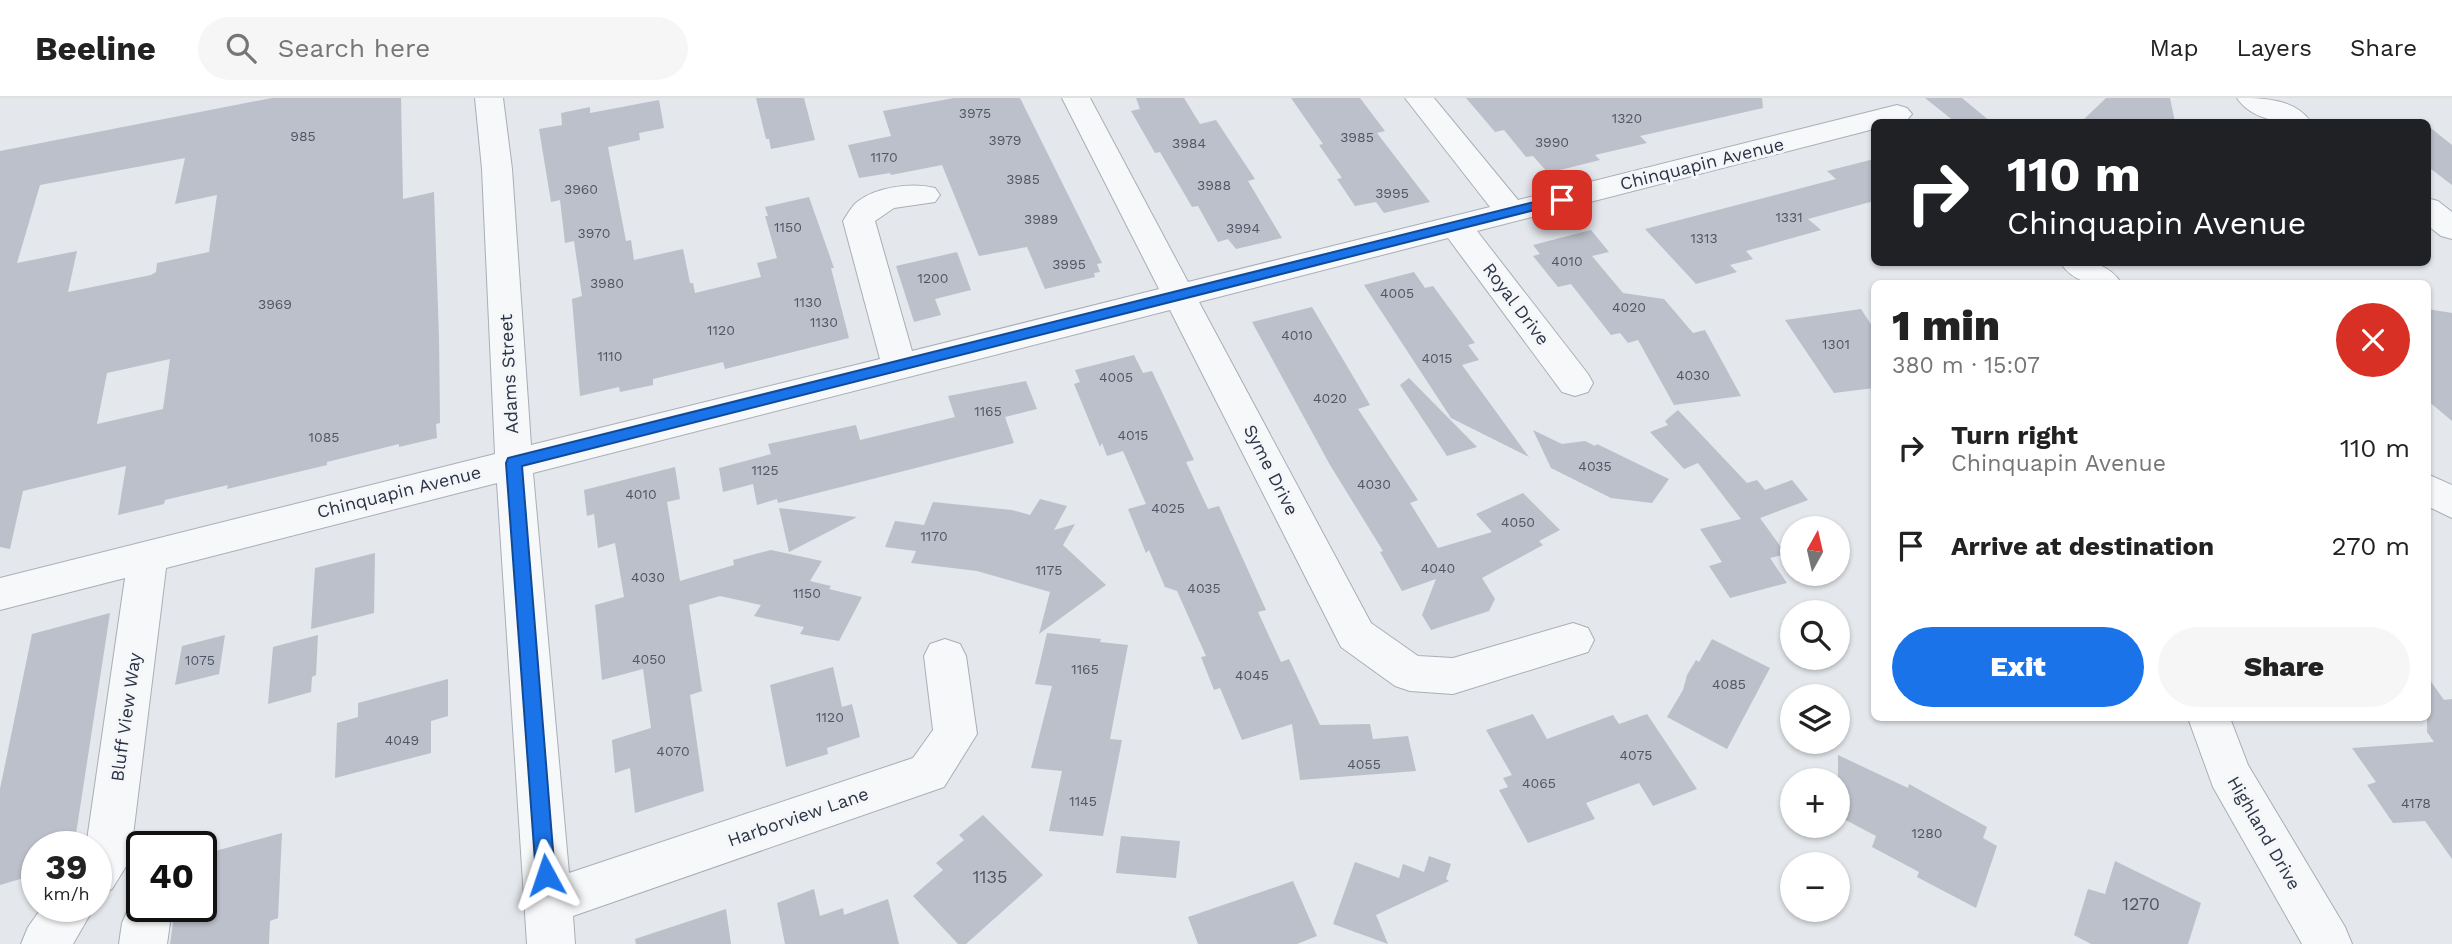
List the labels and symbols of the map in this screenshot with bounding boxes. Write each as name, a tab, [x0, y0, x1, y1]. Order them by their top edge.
house number: 3975	[959, 105, 991, 121]
house number: 1320	[1612, 110, 1642, 126]
house number: 985	[290, 128, 316, 144]
house number: 3985	[1340, 129, 1374, 145]
house number: 3979	[988, 132, 1022, 148]
street label: Chinquapin Avenue	[1618, 133, 1786, 194]
house number: 3990	[1535, 134, 1569, 150]
house number: 3984	[1172, 135, 1206, 151]
house number: 1170	[870, 149, 898, 165]
pin	[1532, 170, 1592, 230]
house number: 3985	[1006, 171, 1040, 187]
house number: 3988	[1197, 177, 1231, 193]
house number: 3960	[564, 181, 598, 197]
house number: 3995	[1375, 185, 1409, 201]
house number: 1331	[1775, 209, 1803, 225]
house number: 3989	[1024, 211, 1058, 227]
house number: 1150	[774, 219, 802, 235]
house number: 3994	[1226, 220, 1260, 236]
house number: 3970	[578, 225, 610, 241]
house number: 1313	[1690, 230, 1718, 246]
house number: 4010	[1551, 253, 1583, 269]
house number: 3995	[1052, 256, 1086, 272]
street label: Royal Drive	[1479, 259, 1554, 349]
house number: 1200	[917, 270, 949, 286]
house number: 3980	[590, 275, 624, 291]
house number: 4005	[1380, 285, 1414, 301]
house number: 1130	[794, 294, 822, 310]
house number: 3969	[258, 296, 292, 312]
house number: 4020	[1612, 299, 1646, 315]
street label: Adams Street	[495, 313, 522, 435]
house number: 1130	[810, 314, 838, 330]
house number: 1120	[707, 322, 735, 338]
house number: 4010	[1281, 327, 1313, 343]
house number: 1301	[1822, 336, 1850, 352]
house number: 1110	[597, 348, 623, 364]
house number: 4015	[1422, 350, 1452, 366]
house number: 4030	[1676, 367, 1710, 383]
house number: 4005	[1099, 369, 1133, 385]
house number: 4020	[1313, 390, 1347, 406]
house number: 1165	[974, 403, 1002, 419]
street label: Syme Drive	[1240, 421, 1303, 519]
house number: 4015	[1118, 427, 1148, 443]
house number: 1085	[309, 429, 339, 445]
house number: 4035	[1578, 458, 1612, 474]
street label: Chinquapin Avenue	[315, 461, 483, 522]
house number: 1125	[751, 462, 779, 478]
house number: 4030	[1357, 476, 1391, 492]
house number: 4010	[625, 486, 657, 502]
house number: 4025	[1151, 500, 1185, 516]
house number: 4050	[1501, 514, 1535, 530]
north arrow	[1780, 516, 1850, 586]
house number: 1170	[920, 528, 948, 544]
house number: 4040	[1421, 560, 1455, 576]
house number: 1175	[1036, 562, 1062, 578]
house number: 4030	[631, 569, 665, 585]
house number: 4035	[1187, 580, 1221, 596]
house number: 1150	[793, 585, 821, 601]
street label: Bluff View Way	[106, 650, 145, 783]
house number: 4050	[632, 651, 666, 667]
house number: 1075	[185, 652, 215, 668]
house number: 1165	[1071, 661, 1099, 677]
house number: 4045	[1235, 667, 1269, 683]
house number: 4085	[1712, 676, 1746, 692]
house number: 1120	[816, 709, 844, 725]
house number: 4049	[385, 732, 419, 748]
house number: 4070	[656, 743, 690, 759]
house number: 4075	[1620, 747, 1652, 763]
house number: 4055	[1347, 756, 1381, 772]
street label: Highland Drive	[2223, 772, 2305, 893]
house number: 4065	[1522, 775, 1556, 791]
street label: Harborview Lane	[725, 783, 871, 850]
house number: 1145	[1069, 793, 1097, 809]
house number: 4178	[2401, 795, 2431, 811]
house number: 1280	[1912, 825, 1942, 841]
speed limit sign: 40	[126, 831, 217, 922]
position arrow	[509, 838, 583, 912]
house number: 1135	[972, 866, 1008, 887]
house number: 1270	[2122, 893, 2160, 914]

